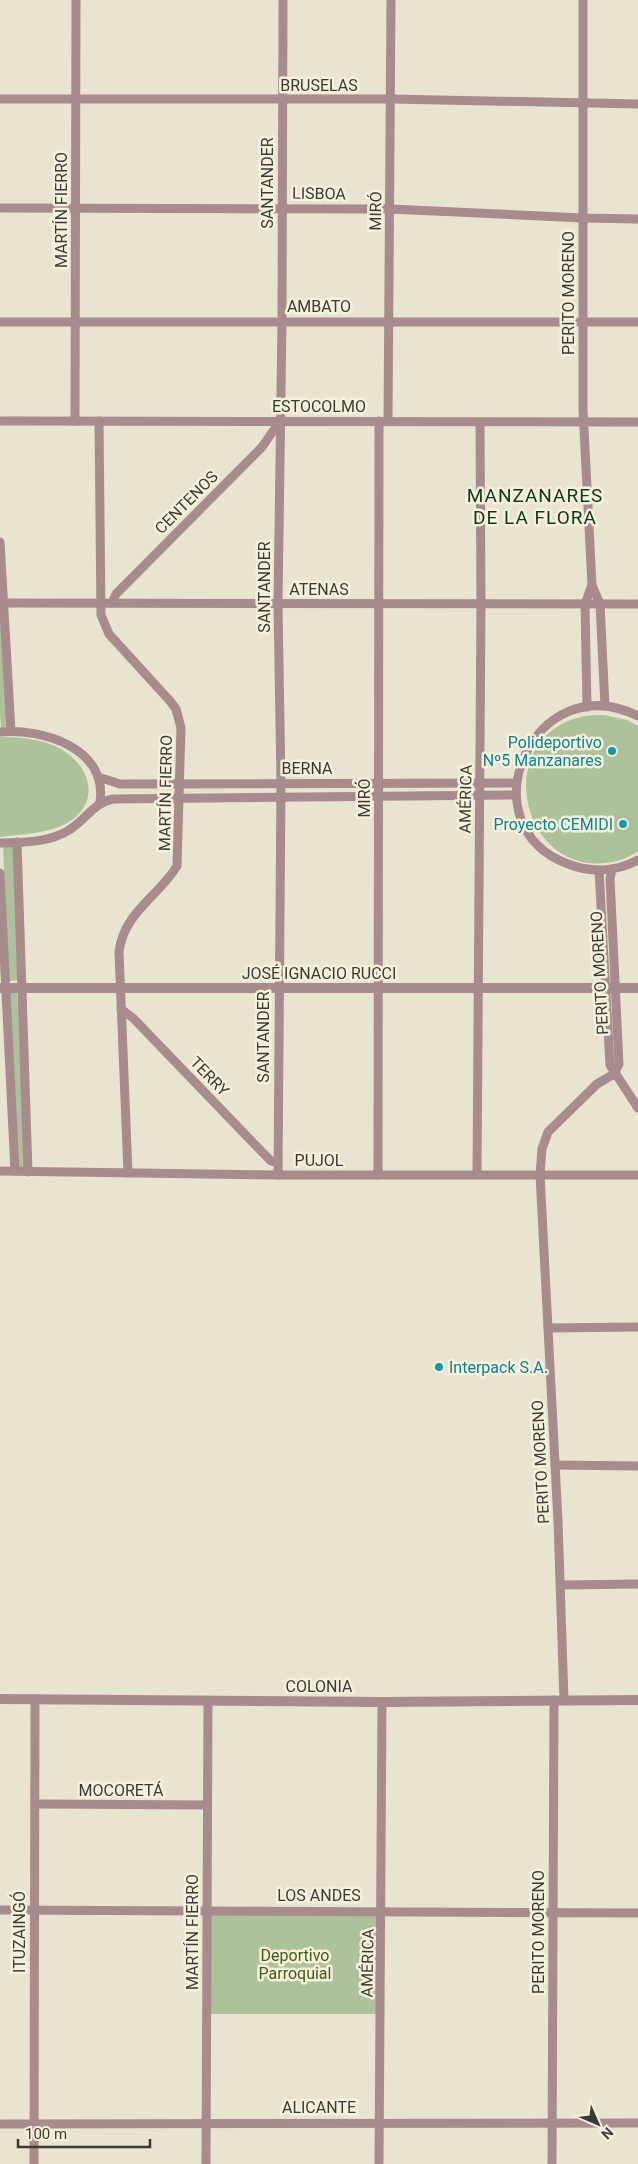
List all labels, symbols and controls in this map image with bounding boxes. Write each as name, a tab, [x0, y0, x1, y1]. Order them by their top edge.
street label: BRUSELAS	[280, 76, 358, 95]
street label: SANTANDER	[258, 137, 277, 229]
street label: MARTÍN FIERRO	[52, 152, 71, 268]
street label: LISBOA	[292, 184, 347, 203]
street label: MIRÓ	[365, 191, 385, 231]
street label: PERITO MORENO	[559, 231, 578, 355]
street label: AMBATO	[287, 297, 351, 316]
street label: ESTOCOLMO	[272, 397, 366, 416]
street label: CENTENOS	[151, 467, 222, 538]
district label: MANZANARES DE LA FLORA	[467, 484, 603, 529]
street label: SANTANDER	[255, 541, 274, 633]
street label: ATENAS	[289, 580, 349, 599]
place label: Polideportivo Nº5 Manzanares	[483, 733, 602, 770]
street label: MARTÍN FIERRO	[155, 735, 176, 851]
marker: Polideportivo Nº5 Manzanares	[606, 745, 618, 757]
street label: BERNA	[282, 759, 333, 778]
street label: AMÉRICA	[455, 764, 476, 833]
street label: MIRÓ	[354, 778, 374, 818]
place label: Proyecto CEMIDI	[493, 815, 613, 834]
marker: Proyecto CEMIDI	[617, 818, 629, 830]
street label: PERITO MORENO	[587, 911, 612, 1035]
street label: JOSÉ IGNACIO RUCCI	[242, 964, 396, 983]
street label: SANTANDER	[254, 991, 273, 1083]
street label: TERRY	[186, 1053, 233, 1100]
street label: PUJOL	[295, 1151, 344, 1170]
place label: Interpack S.A.	[449, 1358, 548, 1377]
marker: Interpack S.A.	[433, 1361, 445, 1373]
street label: PERITO MORENO	[528, 1400, 553, 1524]
street label: COLONIA	[286, 1677, 353, 1696]
street label: MOCORETÁ	[79, 1781, 164, 1800]
street label: PERITO MORENO	[529, 1870, 548, 1994]
street label: MARTÍN FIERRO	[183, 1874, 202, 1990]
street label: LOS ANDES	[277, 1886, 361, 1905]
street label: ITUZAINGÓ	[9, 1891, 29, 1973]
street label: AMÉRICA	[357, 1928, 378, 1997]
park label: Deportivo Parroquial	[259, 1946, 331, 1983]
street label: ALICANTE	[282, 2098, 356, 2117]
north arrow	[573, 2099, 623, 2149]
scale bar	[18, 2116, 150, 2148]
text: N	[598, 2124, 616, 2142]
text: 100 m	[25, 2125, 67, 2143]

